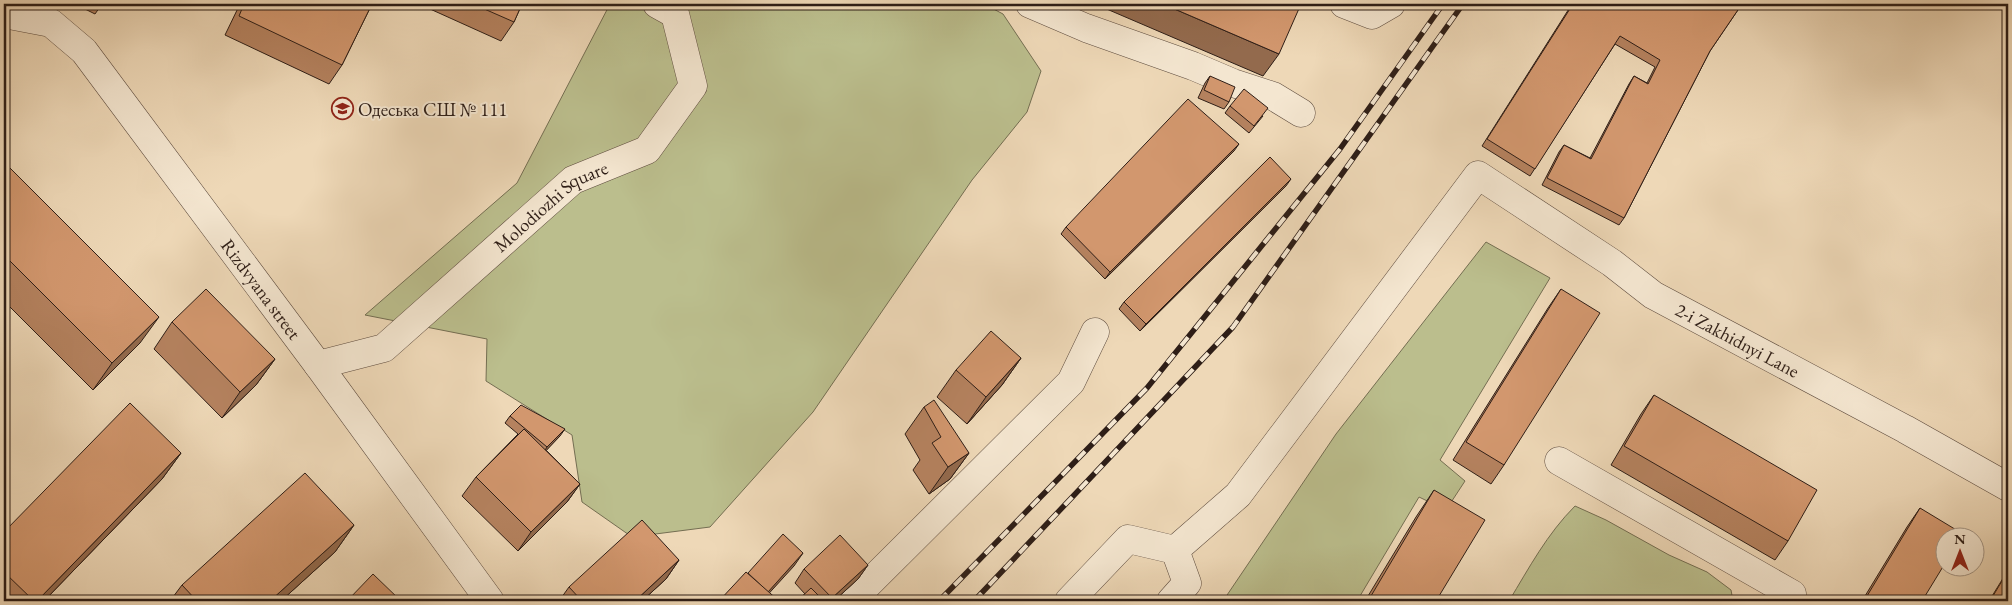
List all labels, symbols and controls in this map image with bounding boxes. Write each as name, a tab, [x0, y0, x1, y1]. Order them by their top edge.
school or university icon: Одеська СШ № 111	[330, 97, 354, 121]
place label: Одеська СШ № 111	[358, 97, 507, 122]
street label: Molodiozhi Square	[488, 155, 612, 258]
street label: Rizdvyana street	[215, 234, 307, 345]
street label: 2-i Zakhidnyi Lane	[1671, 297, 1804, 384]
north arrow	[1934, 528, 1984, 578]
text: N	[1954, 530, 1966, 548]

